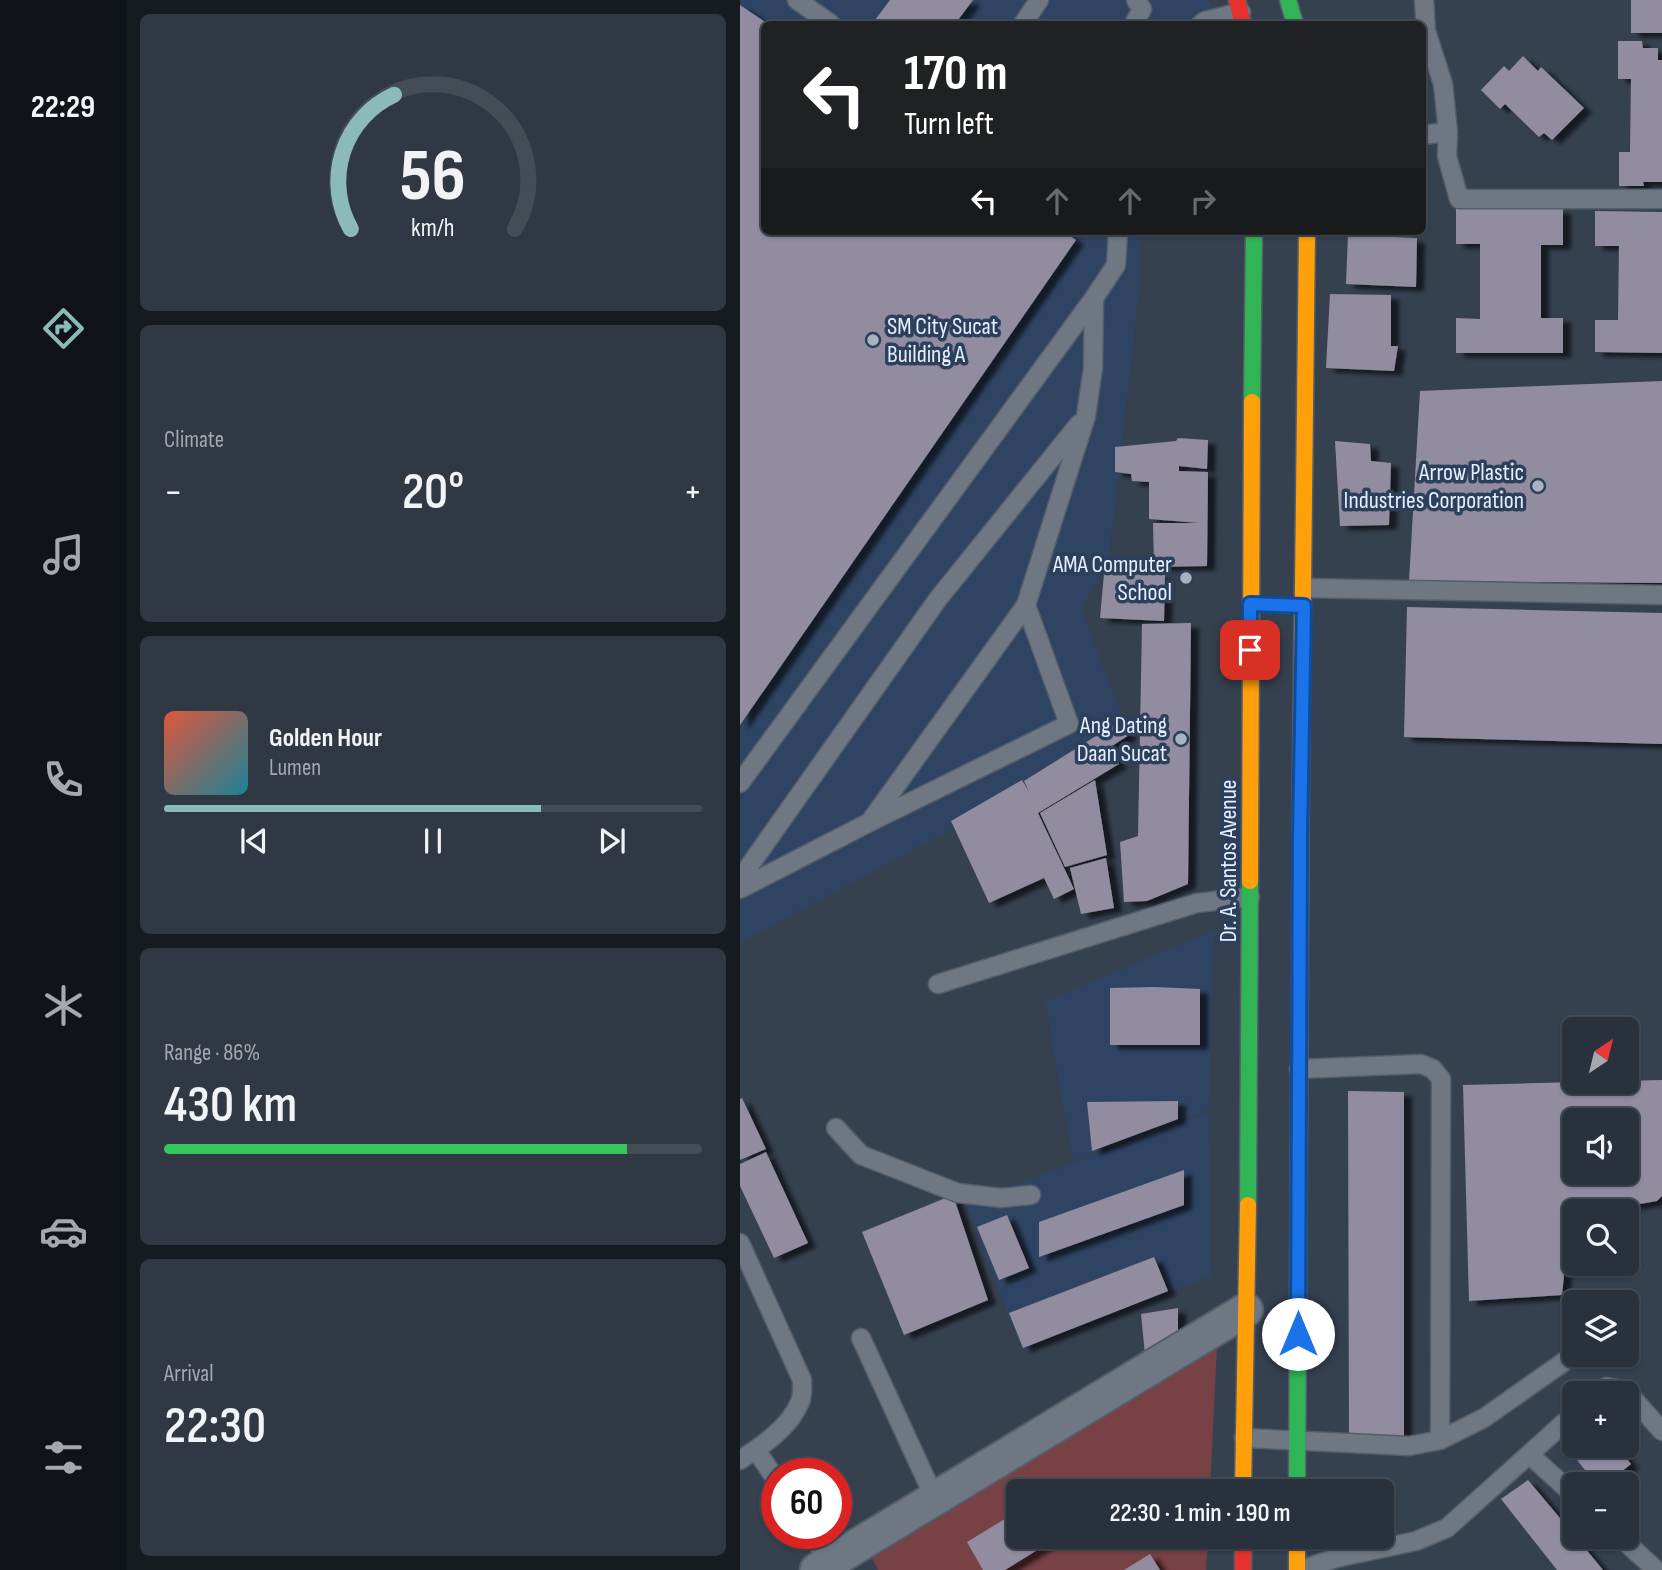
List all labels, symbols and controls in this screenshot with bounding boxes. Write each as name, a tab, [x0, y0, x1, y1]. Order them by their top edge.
text: 170 m	[904, 45, 1008, 104]
icon: left	[789, 49, 880, 140]
text: 22:29	[31, 88, 95, 127]
text: Turn left	[904, 105, 994, 144]
text: 56	[400, 133, 466, 221]
icon: left	[965, 182, 1003, 220]
icon: ahead	[1038, 182, 1076, 220]
icon: ahead	[1111, 182, 1149, 220]
icon: right	[1184, 182, 1222, 220]
text: km/h	[411, 212, 455, 243]
icon: directions	[39, 304, 88, 353]
place label: SM City Sucat Building A	[887, 312, 998, 369]
marker: SM City Sucat Building A	[865, 332, 881, 348]
text: Climate	[164, 426, 224, 454]
place label: Arrow Plastic Industries Corporation	[1344, 458, 1524, 515]
text: 20°	[402, 461, 464, 524]
text: −	[164, 470, 183, 515]
text: +	[683, 470, 702, 515]
marker: Arrow Plastic Industries Corporation	[1530, 478, 1546, 494]
icon: music	[39, 530, 88, 579]
place label: AMA Computer School	[1052, 550, 1172, 607]
marker: AMA Computer School	[1178, 570, 1194, 586]
pin	[1220, 620, 1280, 680]
icon: arrive	[1231, 631, 1269, 669]
place label: Ang Dating Daan Sucat	[1077, 711, 1167, 768]
text: Golden Hour	[269, 723, 382, 754]
marker: Ang Dating Daan Sucat	[1173, 731, 1189, 747]
text: Lumen	[269, 754, 321, 782]
icon: phone	[39, 755, 88, 804]
street label: Dr. A. Santos Avenue	[1214, 780, 1243, 942]
icon: previous	[235, 822, 273, 860]
icon: pause	[414, 822, 452, 860]
icon: next	[593, 822, 631, 860]
icon: climate	[39, 981, 88, 1030]
north arrow	[1562, 1017, 1640, 1094]
map controls	[1562, 1017, 1639, 1549]
text: Range · 86%	[164, 1039, 260, 1067]
text: 430 km	[164, 1074, 297, 1137]
button: sound	[1562, 1108, 1639, 1185]
button: search	[1562, 1199, 1639, 1276]
icon: car	[39, 1207, 88, 1256]
button: layers	[1562, 1290, 1639, 1367]
position arrow	[1261, 1297, 1335, 1371]
text: Arrival	[164, 1360, 213, 1388]
button: +	[1562, 1381, 1639, 1458]
text: 22:30	[164, 1395, 266, 1458]
icon: filters	[39, 1433, 88, 1482]
speed limit sign: 60	[761, 1458, 852, 1549]
button: −	[1562, 1472, 1639, 1549]
text: 22:30 · 1 min · 190 m	[1109, 1498, 1291, 1529]

